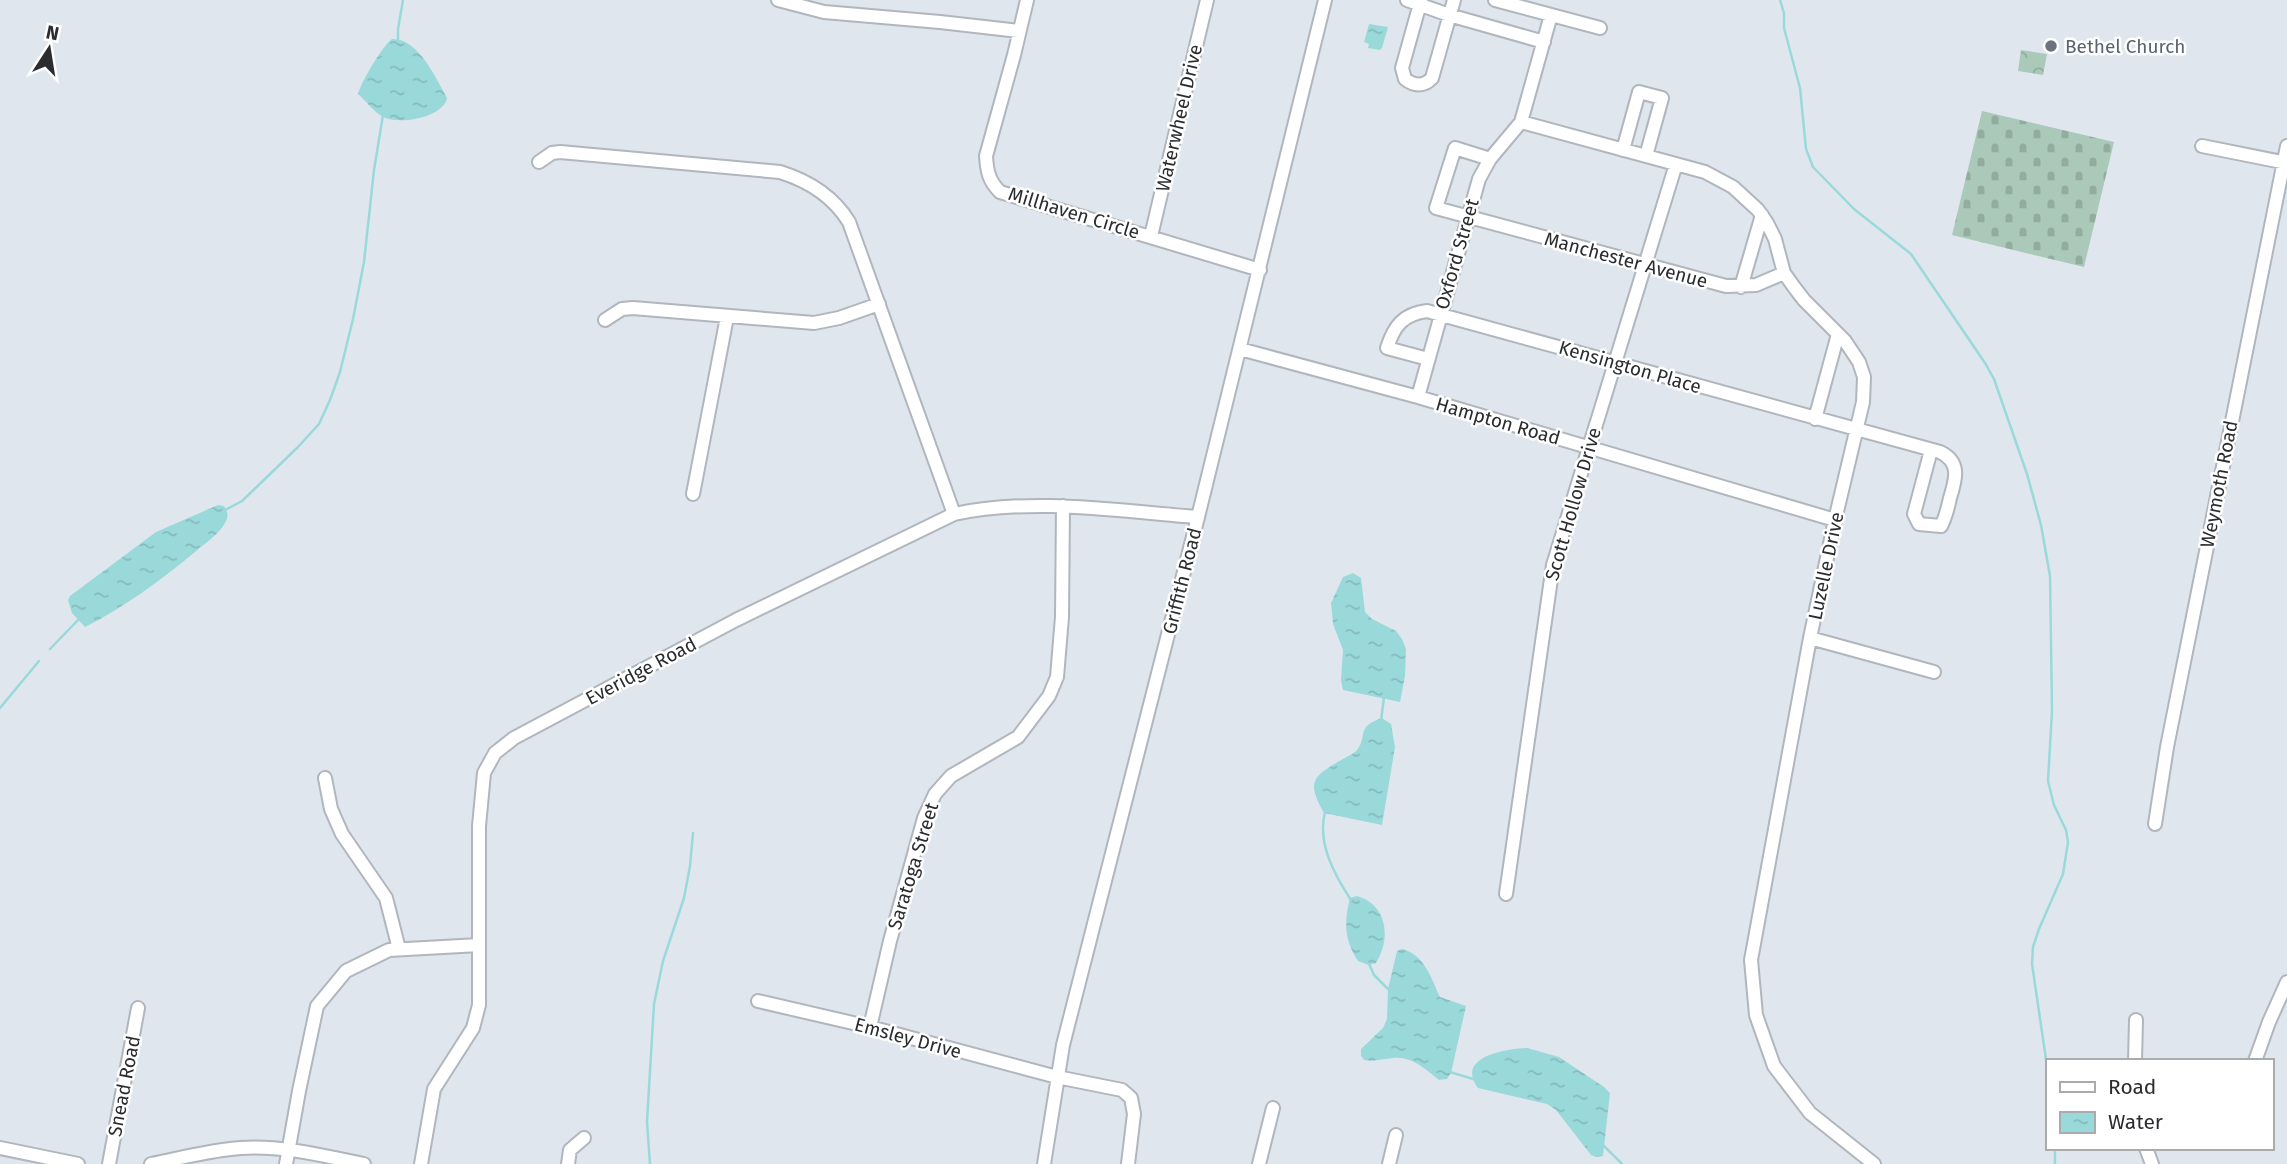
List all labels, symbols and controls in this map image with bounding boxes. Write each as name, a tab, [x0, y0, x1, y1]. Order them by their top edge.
north arrow	[14, 14, 84, 84]
text: N	[44, 20, 61, 45]
place label: Bethel Church	[2065, 35, 2185, 58]
marker: Bethel Church	[2043, 38, 2059, 54]
street label: Waterwheel Drive	[1151, 42, 1207, 194]
street label: Millhaven Circle	[1006, 182, 1142, 244]
street label: Oxford Street	[1430, 196, 1484, 312]
street label: Manchester Avenue	[1542, 227, 1710, 293]
street label: Kensington Place	[1556, 336, 1704, 398]
street label: Hampton Road	[1433, 392, 1563, 450]
street label: Weymoth Road	[2195, 418, 2243, 550]
street label: Scott Hollow Drive	[1540, 425, 1606, 583]
street label: Luzelle Drive	[1803, 510, 1849, 622]
street label: Griffith Road	[1158, 525, 1206, 637]
street label: Everidge Road	[582, 632, 700, 710]
street label: Saratoga Street	[883, 799, 943, 932]
street label: Emsley Drive	[852, 1013, 964, 1063]
street label: Snead Road	[103, 1034, 145, 1138]
legend	[2046, 1059, 2273, 1150]
text: Road	[2108, 1074, 2156, 1100]
text: Water	[2108, 1109, 2163, 1135]

